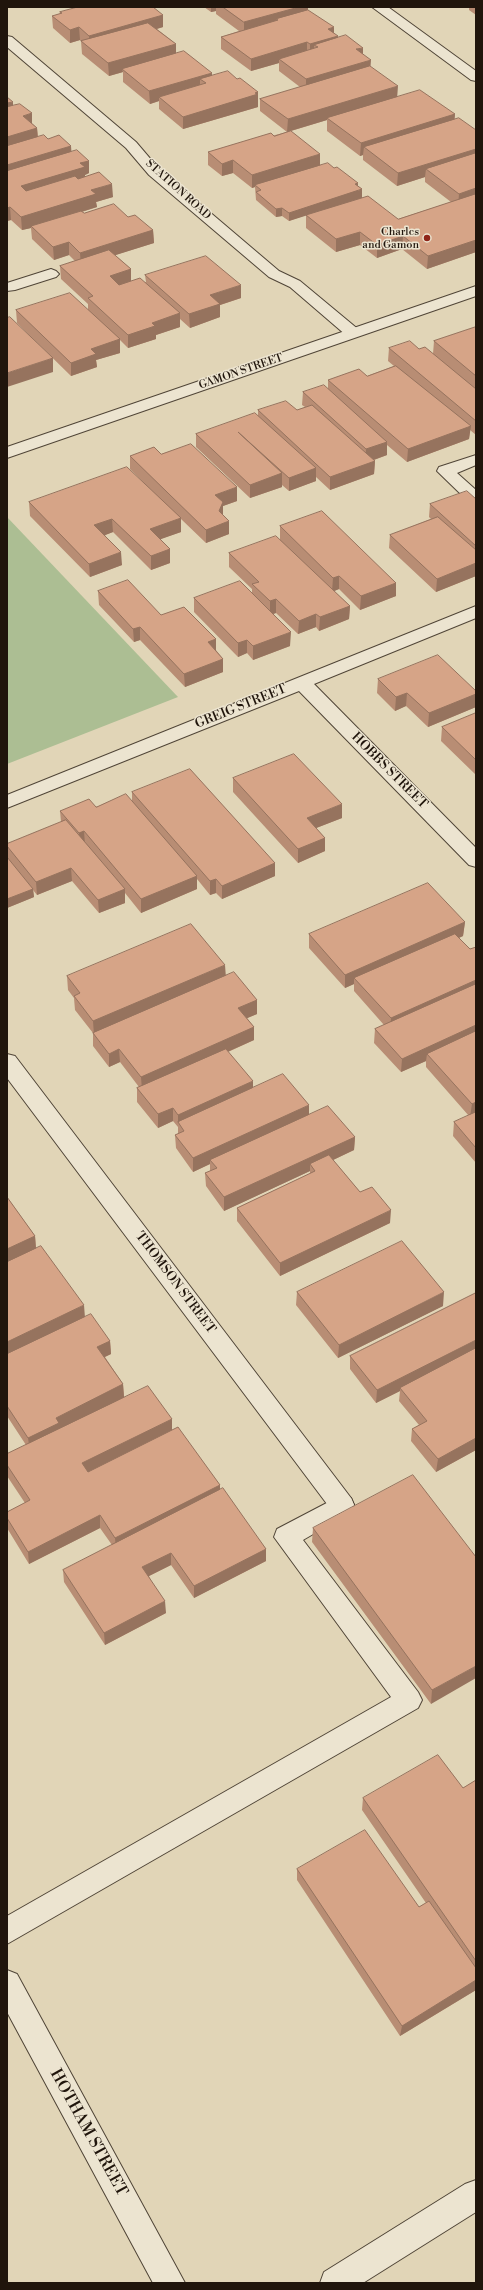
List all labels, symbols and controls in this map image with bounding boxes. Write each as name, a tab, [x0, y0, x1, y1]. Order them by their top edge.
street label: STATION ROAD	[143, 157, 213, 223]
place label: Charles and Gamon	[362, 225, 419, 251]
marker: Charles and Gamon	[422, 233, 432, 243]
street label: GAMON STREET	[197, 351, 285, 393]
street label: GREIG STREET	[193, 682, 289, 732]
street label: HOBBS STREET	[348, 730, 430, 812]
street label: THOMSON STREET	[132, 1229, 218, 1337]
street label: HOTHAM STREET	[45, 2066, 131, 2200]

